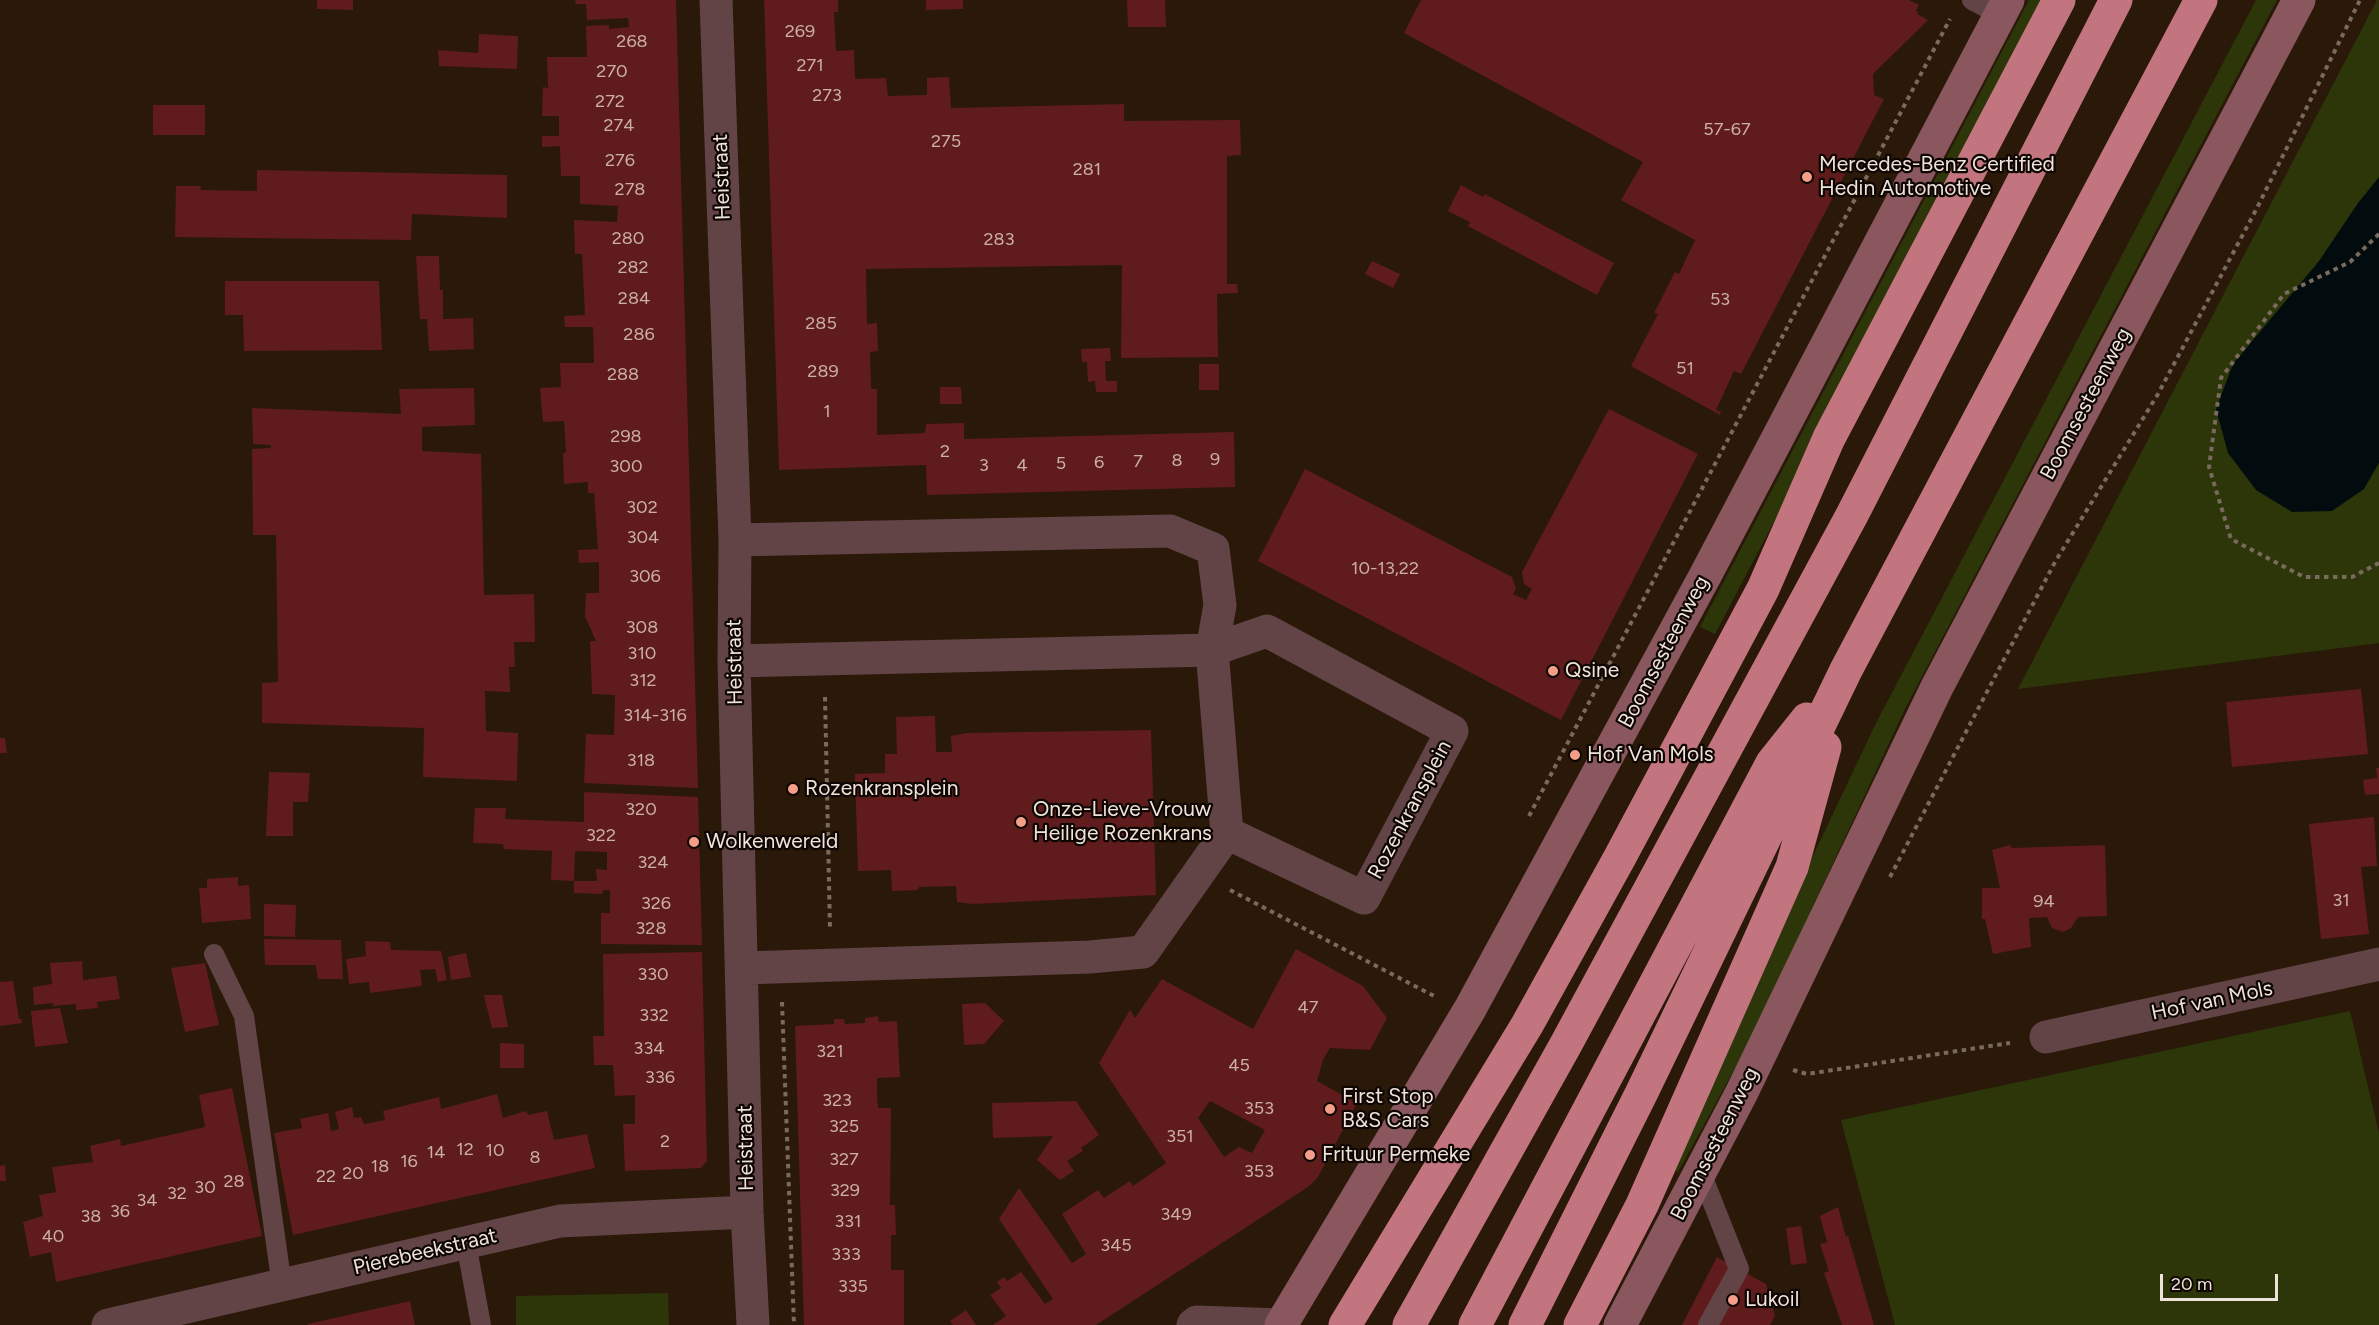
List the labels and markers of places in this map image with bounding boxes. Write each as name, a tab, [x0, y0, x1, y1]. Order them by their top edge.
place label: Mercedes-Benz Certified Hedin Automotive	[1819, 152, 2055, 202]
marker: Mercedes-Benz Certified Hedin Automotive	[1800, 170, 1814, 184]
place label: Qsine	[1565, 658, 1619, 684]
marker: Qsine	[1546, 664, 1560, 678]
place label: Hof Van Mols	[1587, 742, 1714, 768]
marker: Hof Van Mols	[1568, 748, 1582, 762]
place label: Rozenkransplein	[805, 776, 958, 802]
marker: Rozenkransplein	[786, 782, 800, 796]
place label: Onze-Lieve-Vrouw Heilige Rozenkrans	[1033, 797, 1212, 847]
marker: Onze-Lieve-Vrouw Heilige Rozenkrans	[1014, 815, 1028, 829]
place label: Wolkenwereld	[706, 829, 838, 855]
marker: Wolkenwereld	[687, 835, 701, 849]
place label: First Stop B&S Cars	[1342, 1084, 1434, 1134]
marker: First Stop B&S Cars	[1323, 1102, 1337, 1116]
place label: Frituur Permeke	[1322, 1142, 1470, 1168]
marker: Frituur Permeke	[1303, 1148, 1317, 1162]
place label: Lukoil	[1745, 1287, 1799, 1313]
marker: Lukoil	[1726, 1293, 1740, 1307]

